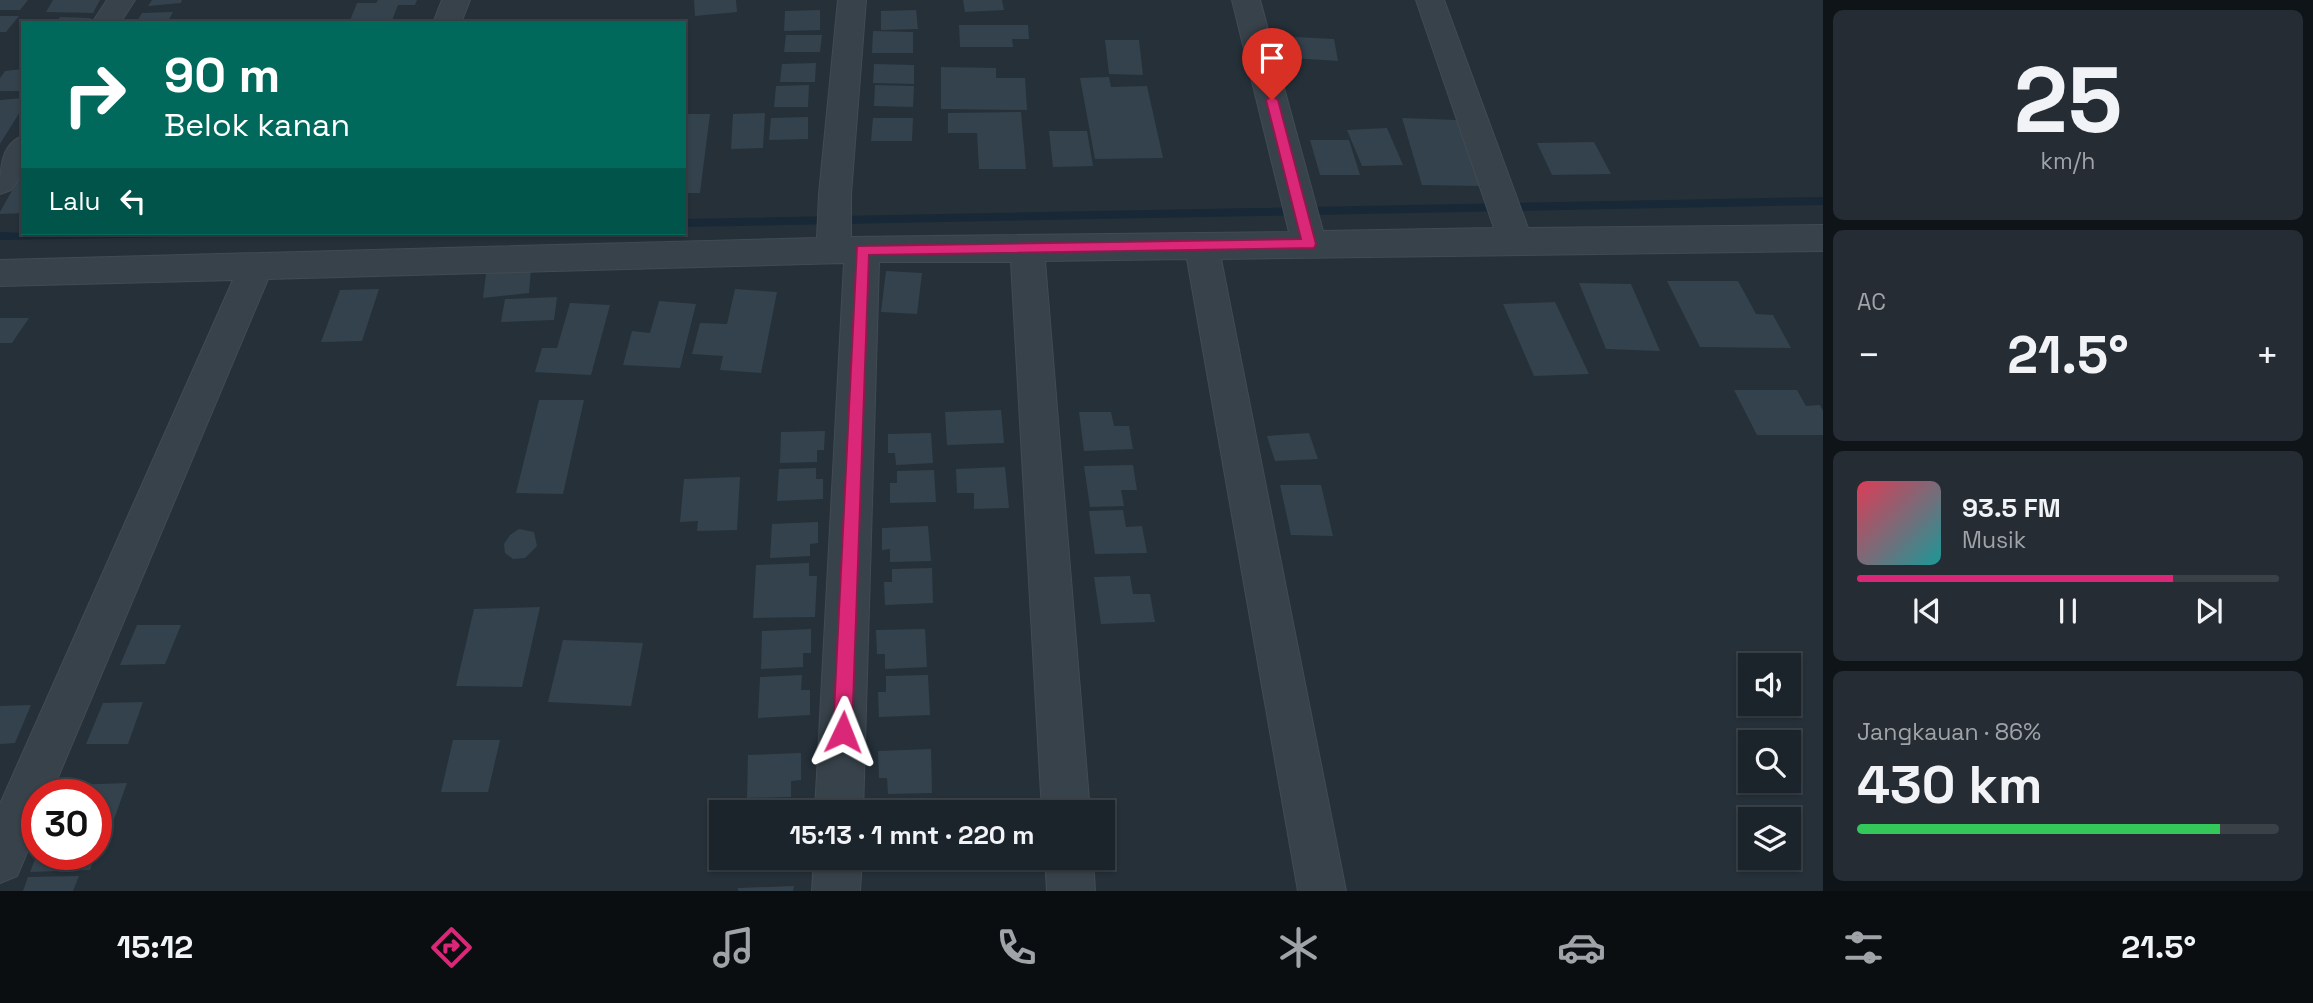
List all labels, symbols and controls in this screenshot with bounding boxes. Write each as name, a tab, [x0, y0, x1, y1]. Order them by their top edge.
pin	[1242, 28, 1302, 100]
icon: arrive	[1253, 39, 1291, 77]
text: 25	[2014, 42, 2122, 159]
text: 90 m	[164, 44, 280, 106]
icon: right	[49, 49, 140, 140]
text: Belok kanan	[164, 105, 350, 145]
text: km/h	[2041, 146, 2095, 176]
icon: left	[114, 182, 152, 220]
text: Lalu	[49, 184, 100, 218]
text: AC	[1857, 287, 1886, 317]
text: 21.5°	[2007, 322, 2129, 388]
text: −	[1857, 331, 1881, 379]
text: +	[2255, 331, 2279, 379]
text: 93.5 FM	[1962, 491, 2061, 525]
text: Musik	[1962, 525, 2026, 555]
icon: previous	[1908, 592, 1946, 630]
icon: pause	[2049, 592, 2087, 630]
icon: next	[2190, 592, 2228, 630]
map controls	[1738, 653, 1801, 870]
button: sound	[1738, 653, 1801, 716]
position arrow	[806, 695, 880, 769]
text: Jangkauan · 86%	[1857, 717, 2041, 747]
button: search	[1738, 730, 1801, 793]
text: 430 km	[1857, 752, 2042, 818]
speed limit sign: 30	[21, 779, 112, 870]
button: layers	[1738, 807, 1801, 870]
text: 15:13 · 1 mnt · 220 m	[789, 818, 1035, 852]
icon: directions	[427, 923, 476, 972]
icon: music	[709, 923, 758, 972]
icon: phone	[992, 923, 1041, 972]
icon: climate	[1274, 923, 1323, 972]
icon: car	[1557, 923, 1606, 972]
icon: filters	[1839, 923, 1888, 972]
text: 15:12	[117, 927, 193, 967]
text: 21.5°	[2121, 927, 2196, 967]

